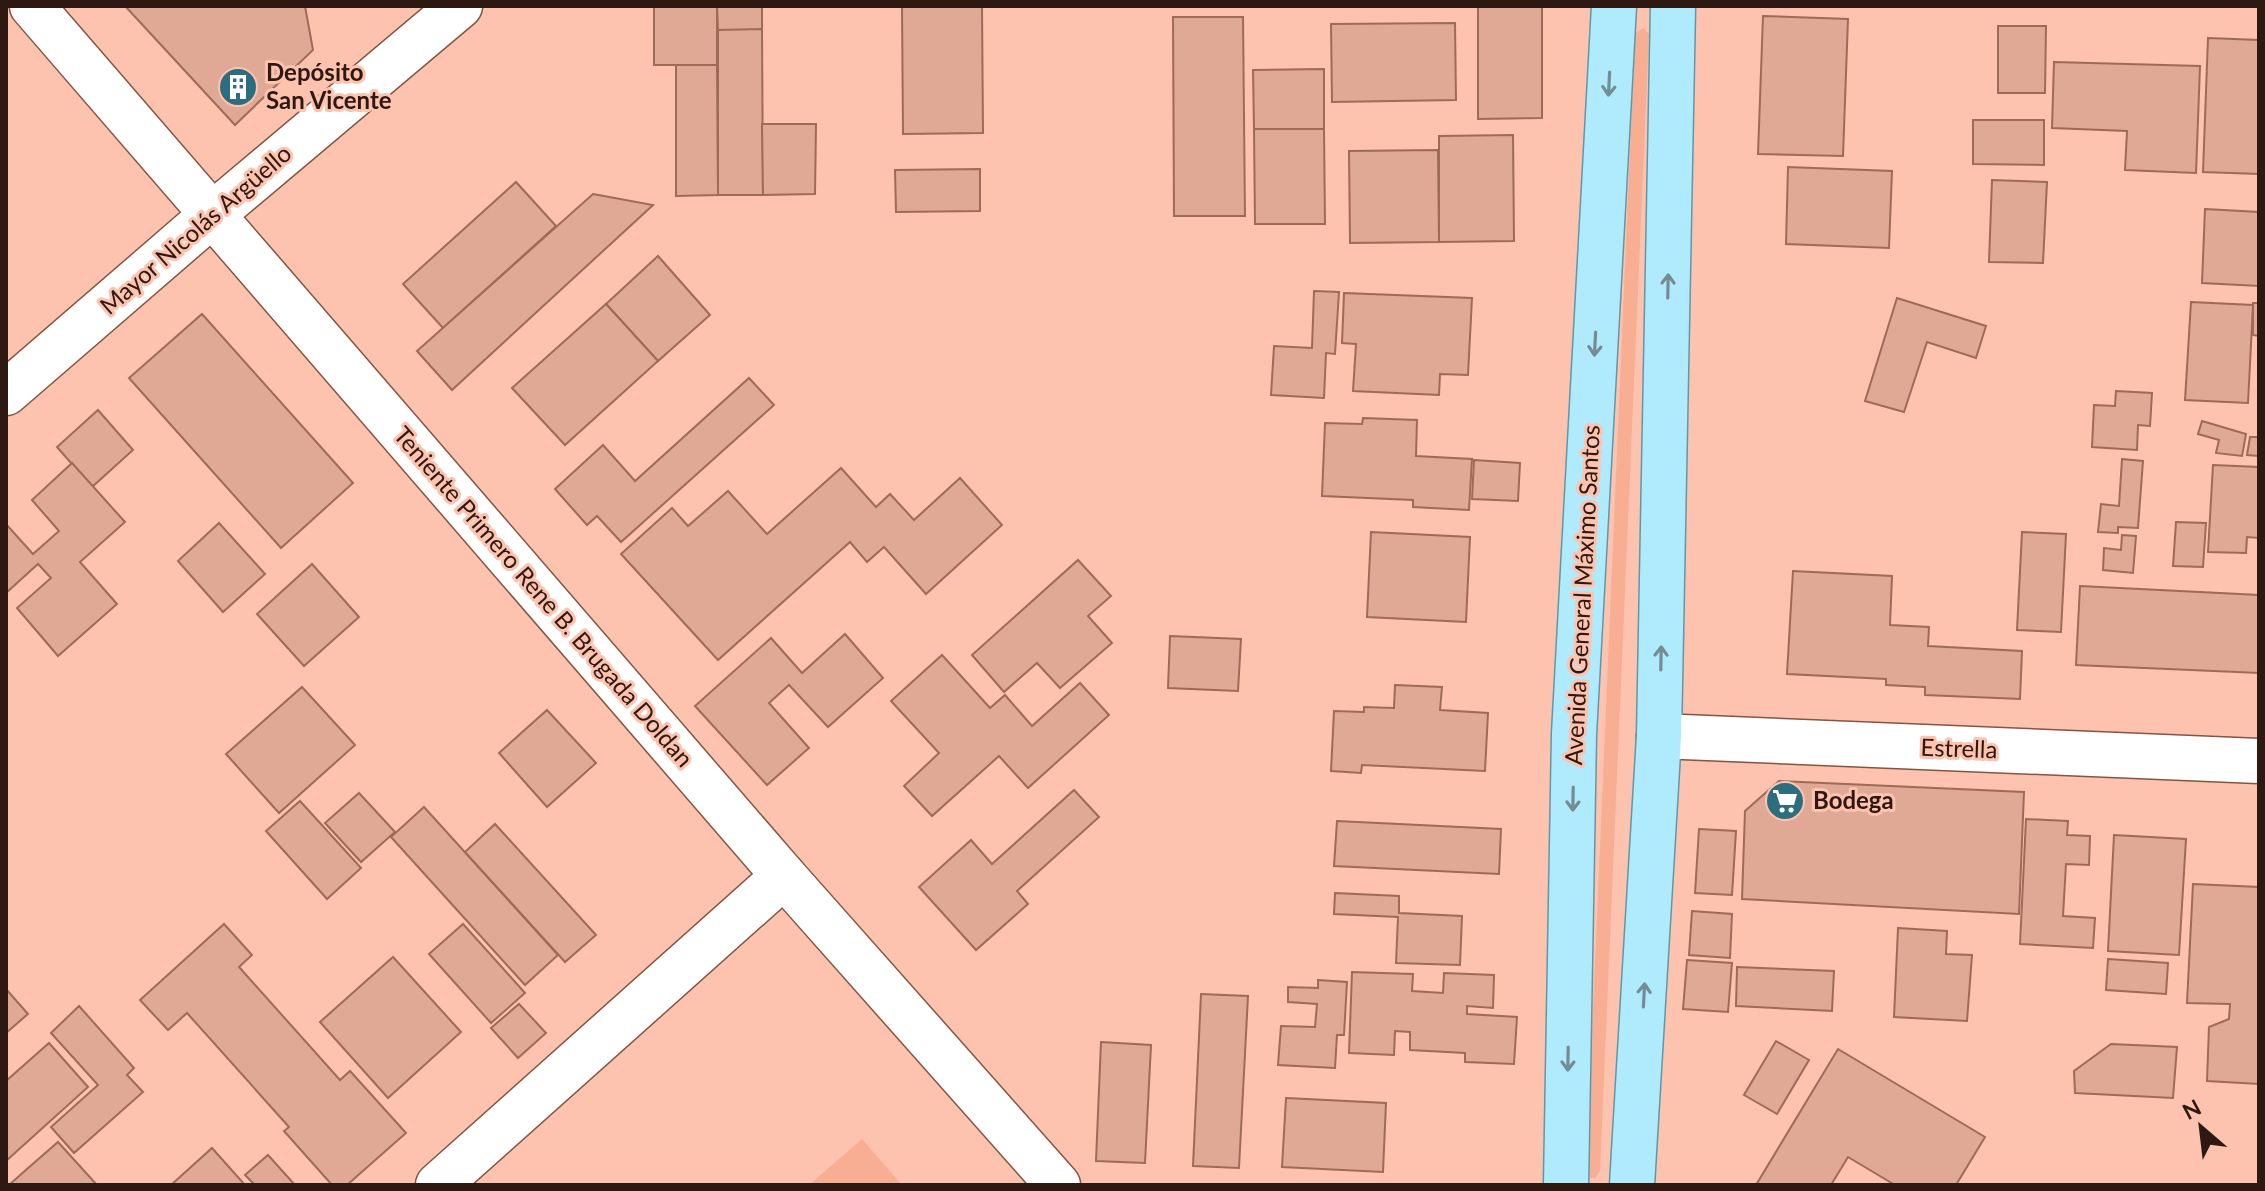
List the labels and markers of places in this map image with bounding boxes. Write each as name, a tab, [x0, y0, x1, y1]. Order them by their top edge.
place label: Depósito San Vicente	[266, 57, 392, 114]
building icon: Depósito San Vicente	[217, 66, 259, 108]
supermarket icon: Bodega	[1764, 780, 1806, 822]
place label: Bodega	[1813, 785, 1894, 814]

